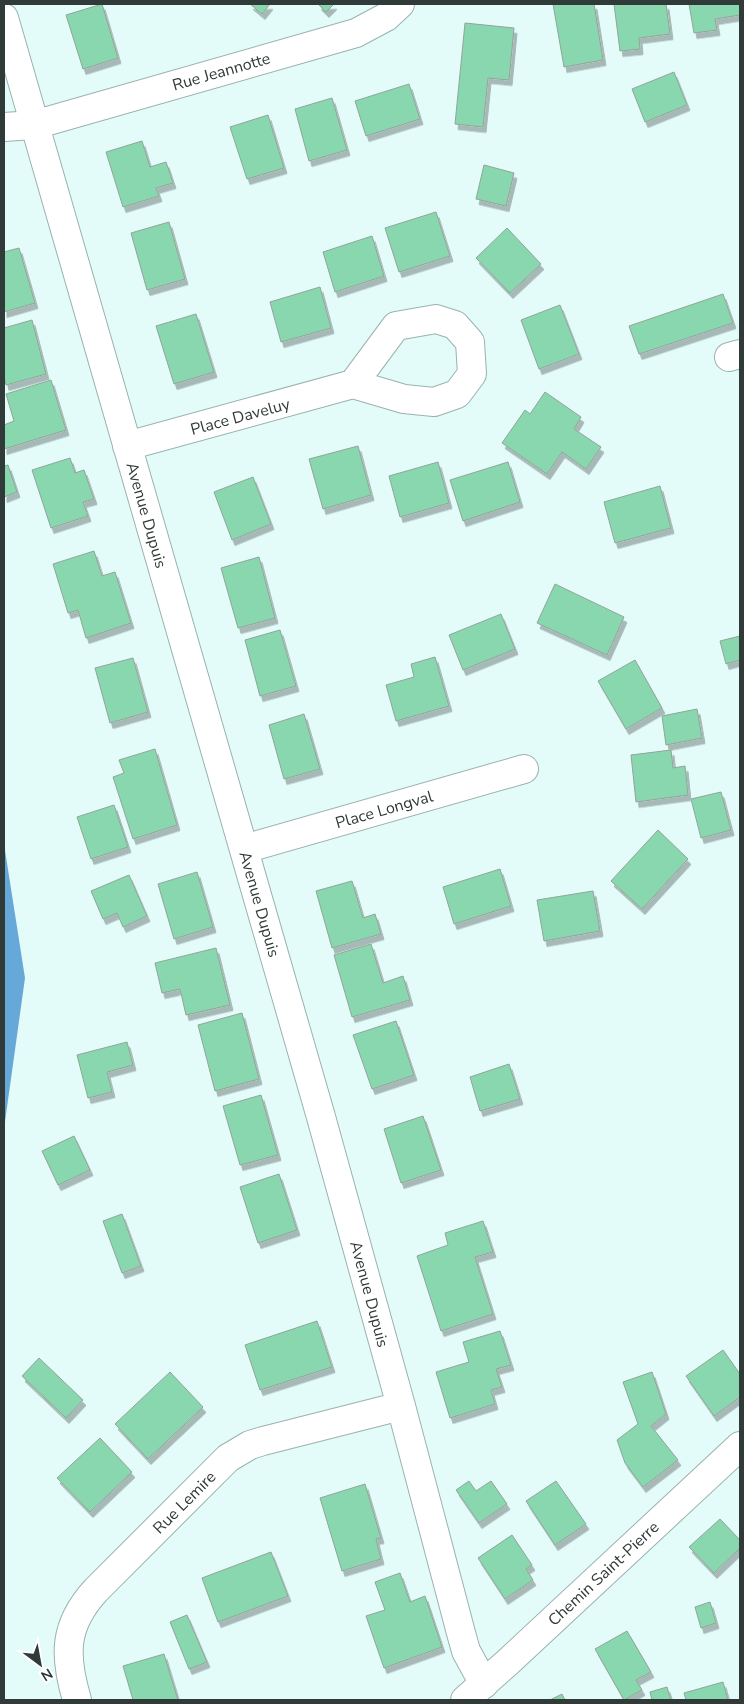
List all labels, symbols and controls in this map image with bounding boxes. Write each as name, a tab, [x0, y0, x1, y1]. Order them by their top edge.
street label: Rue Jeannotte	[170, 47, 273, 96]
street label: Place Daveluy	[188, 393, 293, 441]
street label: Avenue Dupuis	[120, 460, 172, 571]
street label: Place Longval	[333, 785, 436, 834]
street label: Avenue Dupuis	[233, 849, 285, 960]
street label: Avenue Dupuis	[344, 1239, 394, 1350]
street label: Rue Lemire	[148, 1466, 221, 1539]
street label: Chemin Saint-Pierre	[543, 1516, 664, 1631]
north arrow	[15, 1639, 65, 1689]
text: N	[37, 1664, 56, 1685]

